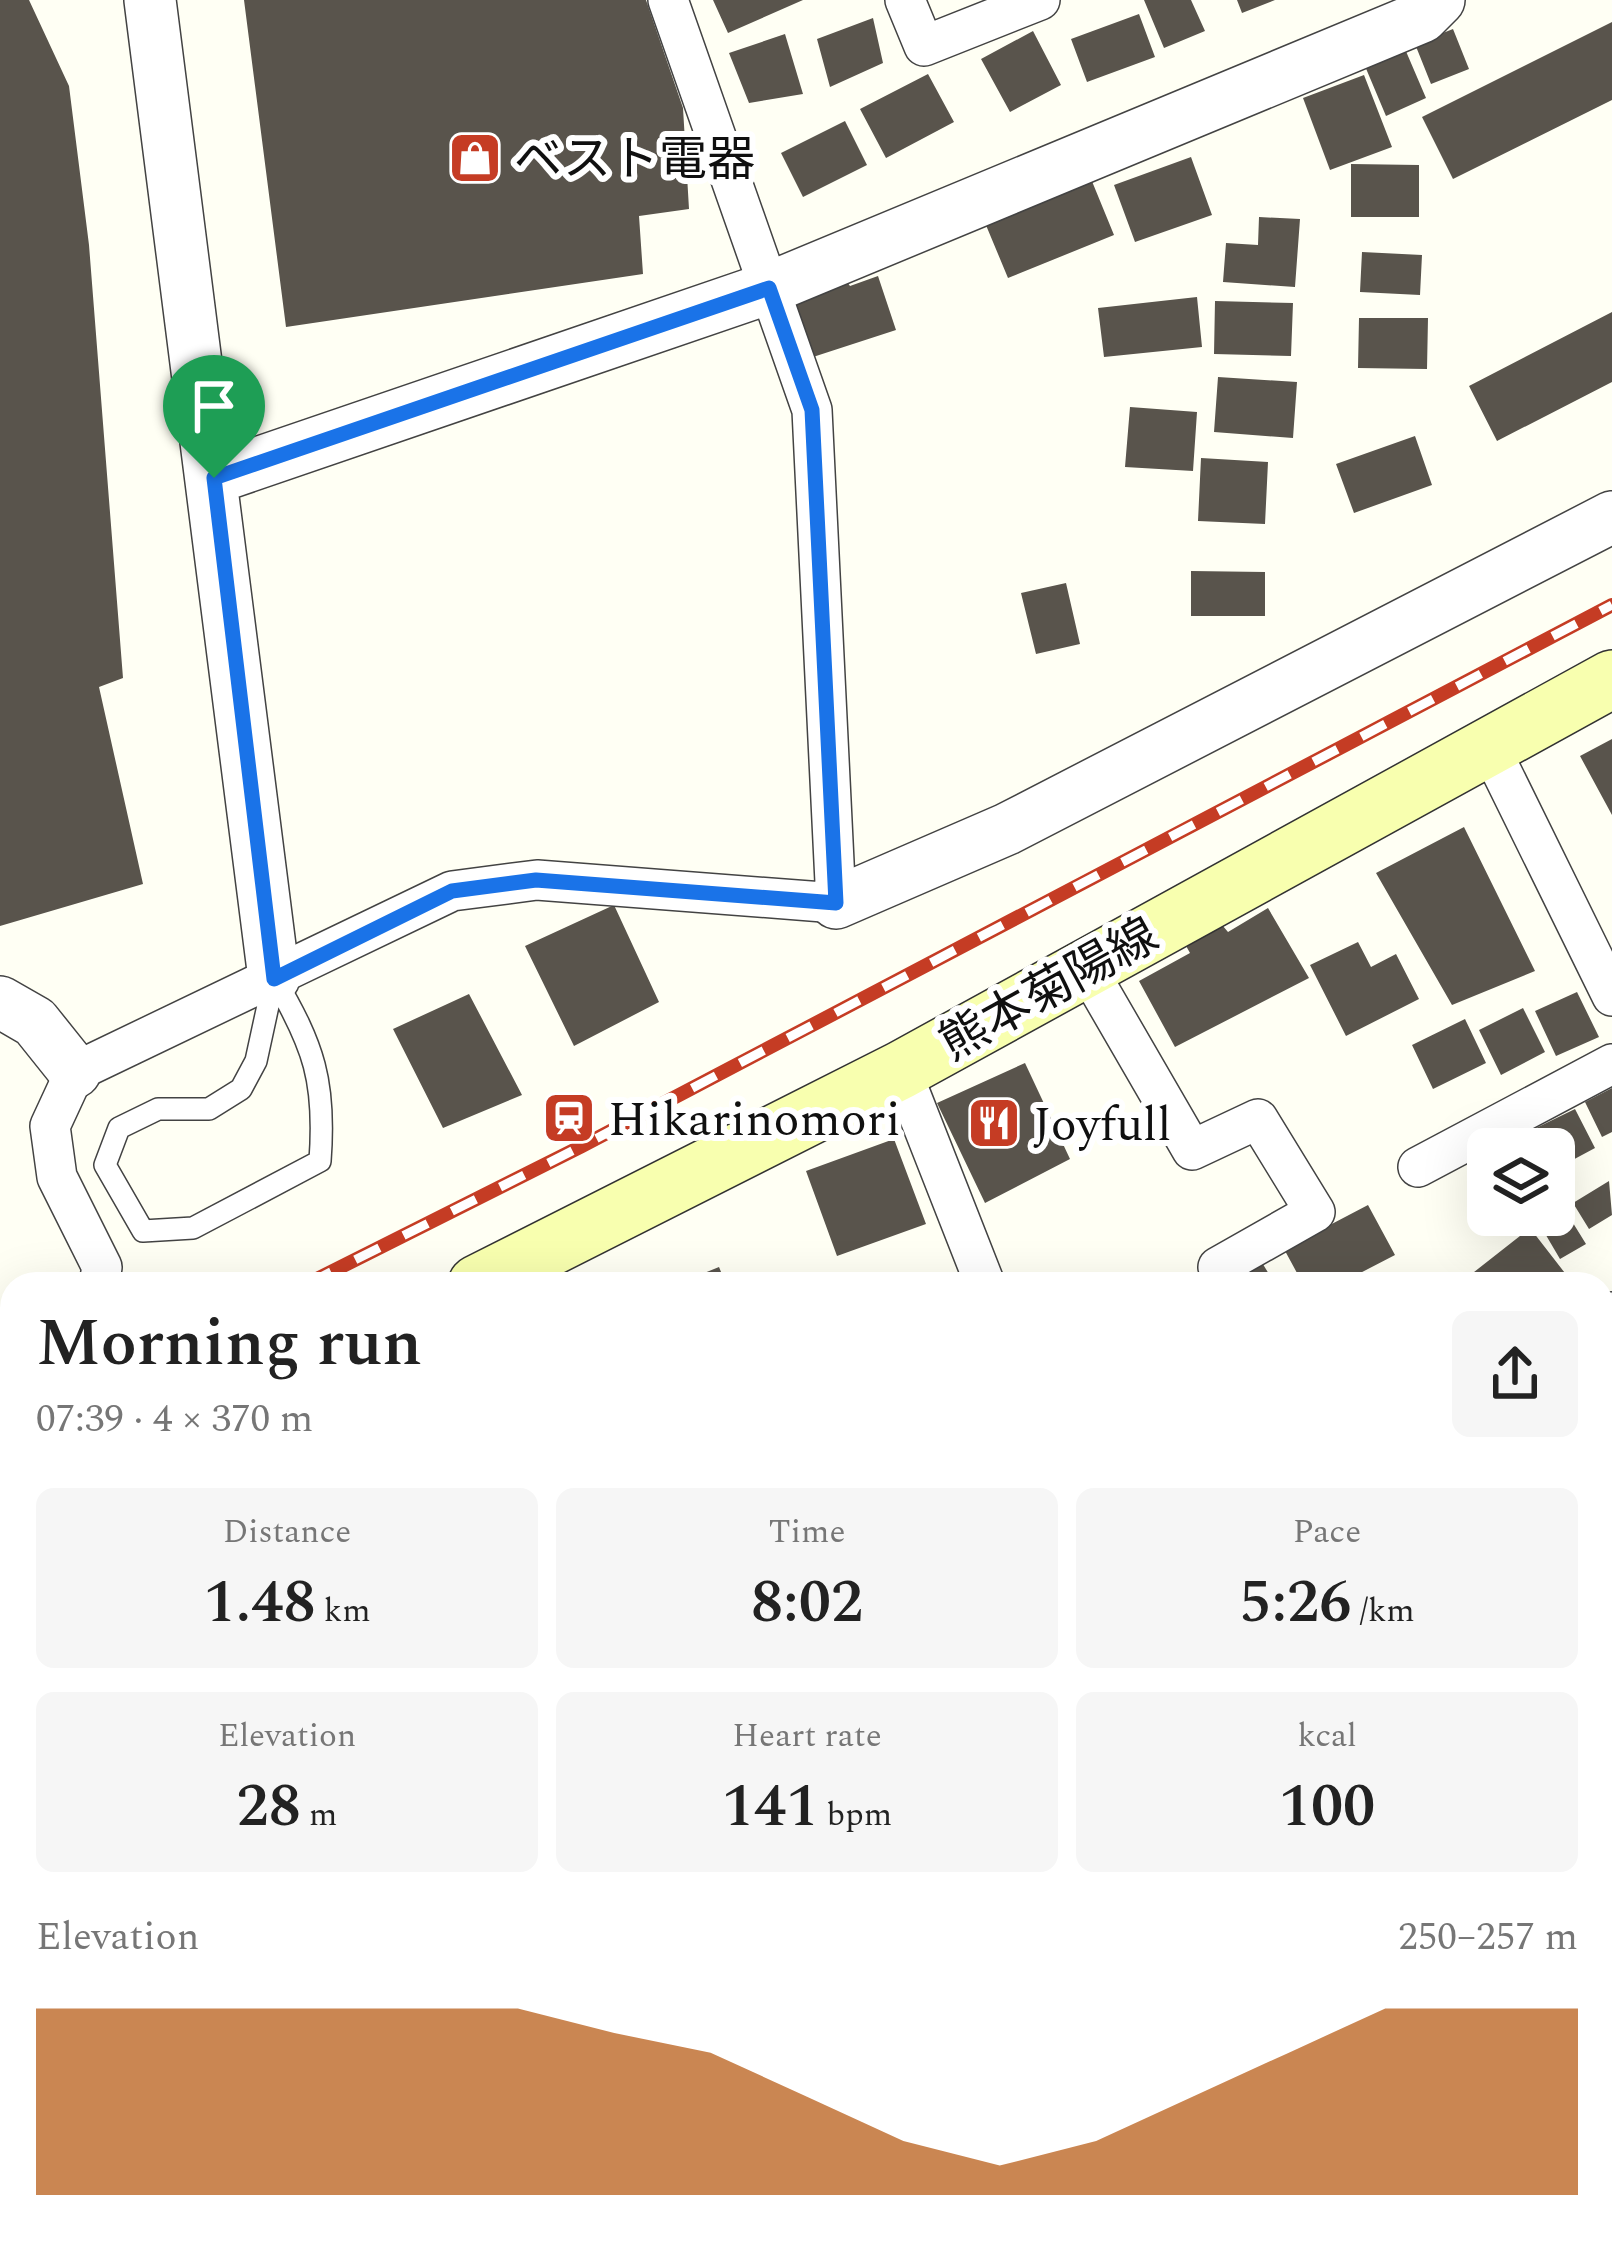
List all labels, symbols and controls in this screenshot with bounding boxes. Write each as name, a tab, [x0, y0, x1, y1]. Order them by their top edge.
place label: ベスト電器	[514, 124, 755, 197]
shop icon: ベスト電器	[447, 130, 503, 186]
pin	[163, 355, 265, 478]
icon: arrive	[181, 373, 247, 439]
street label: 熊本菊陽線	[927, 900, 1172, 1080]
place label: Hikarinomori	[608, 1084, 901, 1157]
place label: Joyfull	[1033, 1089, 1171, 1162]
station icon: Hikarinomori	[541, 1090, 597, 1146]
restaurant icon: Joyfull	[966, 1095, 1022, 1151]
map controls	[1467, 1128, 1575, 1236]
button: layers	[1467, 1128, 1575, 1236]
text: Morning run	[36, 1294, 422, 1395]
button: share	[1452, 1311, 1578, 1437]
text: 07:39 · 4 × 370 m	[36, 1390, 313, 1449]
text: Distance	[223, 1507, 351, 1557]
text: Time	[769, 1507, 845, 1557]
text: Pace	[1293, 1507, 1361, 1557]
text: 1.48	[203, 1557, 316, 1649]
text: 8:02	[751, 1557, 863, 1649]
text: 5:26	[1239, 1557, 1351, 1649]
text: km	[316, 1586, 371, 1636]
text: /km	[1351, 1586, 1415, 1636]
text: Elevation	[218, 1711, 356, 1761]
text: Heart rate	[732, 1711, 882, 1761]
text: kcal	[1297, 1711, 1357, 1761]
text: 28	[237, 1761, 301, 1853]
text: 141	[722, 1761, 818, 1853]
text: 100	[1279, 1761, 1375, 1853]
text: m	[301, 1790, 337, 1840]
text: bpm	[818, 1790, 892, 1840]
text: Elevation	[36, 1908, 199, 1967]
text: 250–257 m	[1398, 1908, 1578, 1967]

